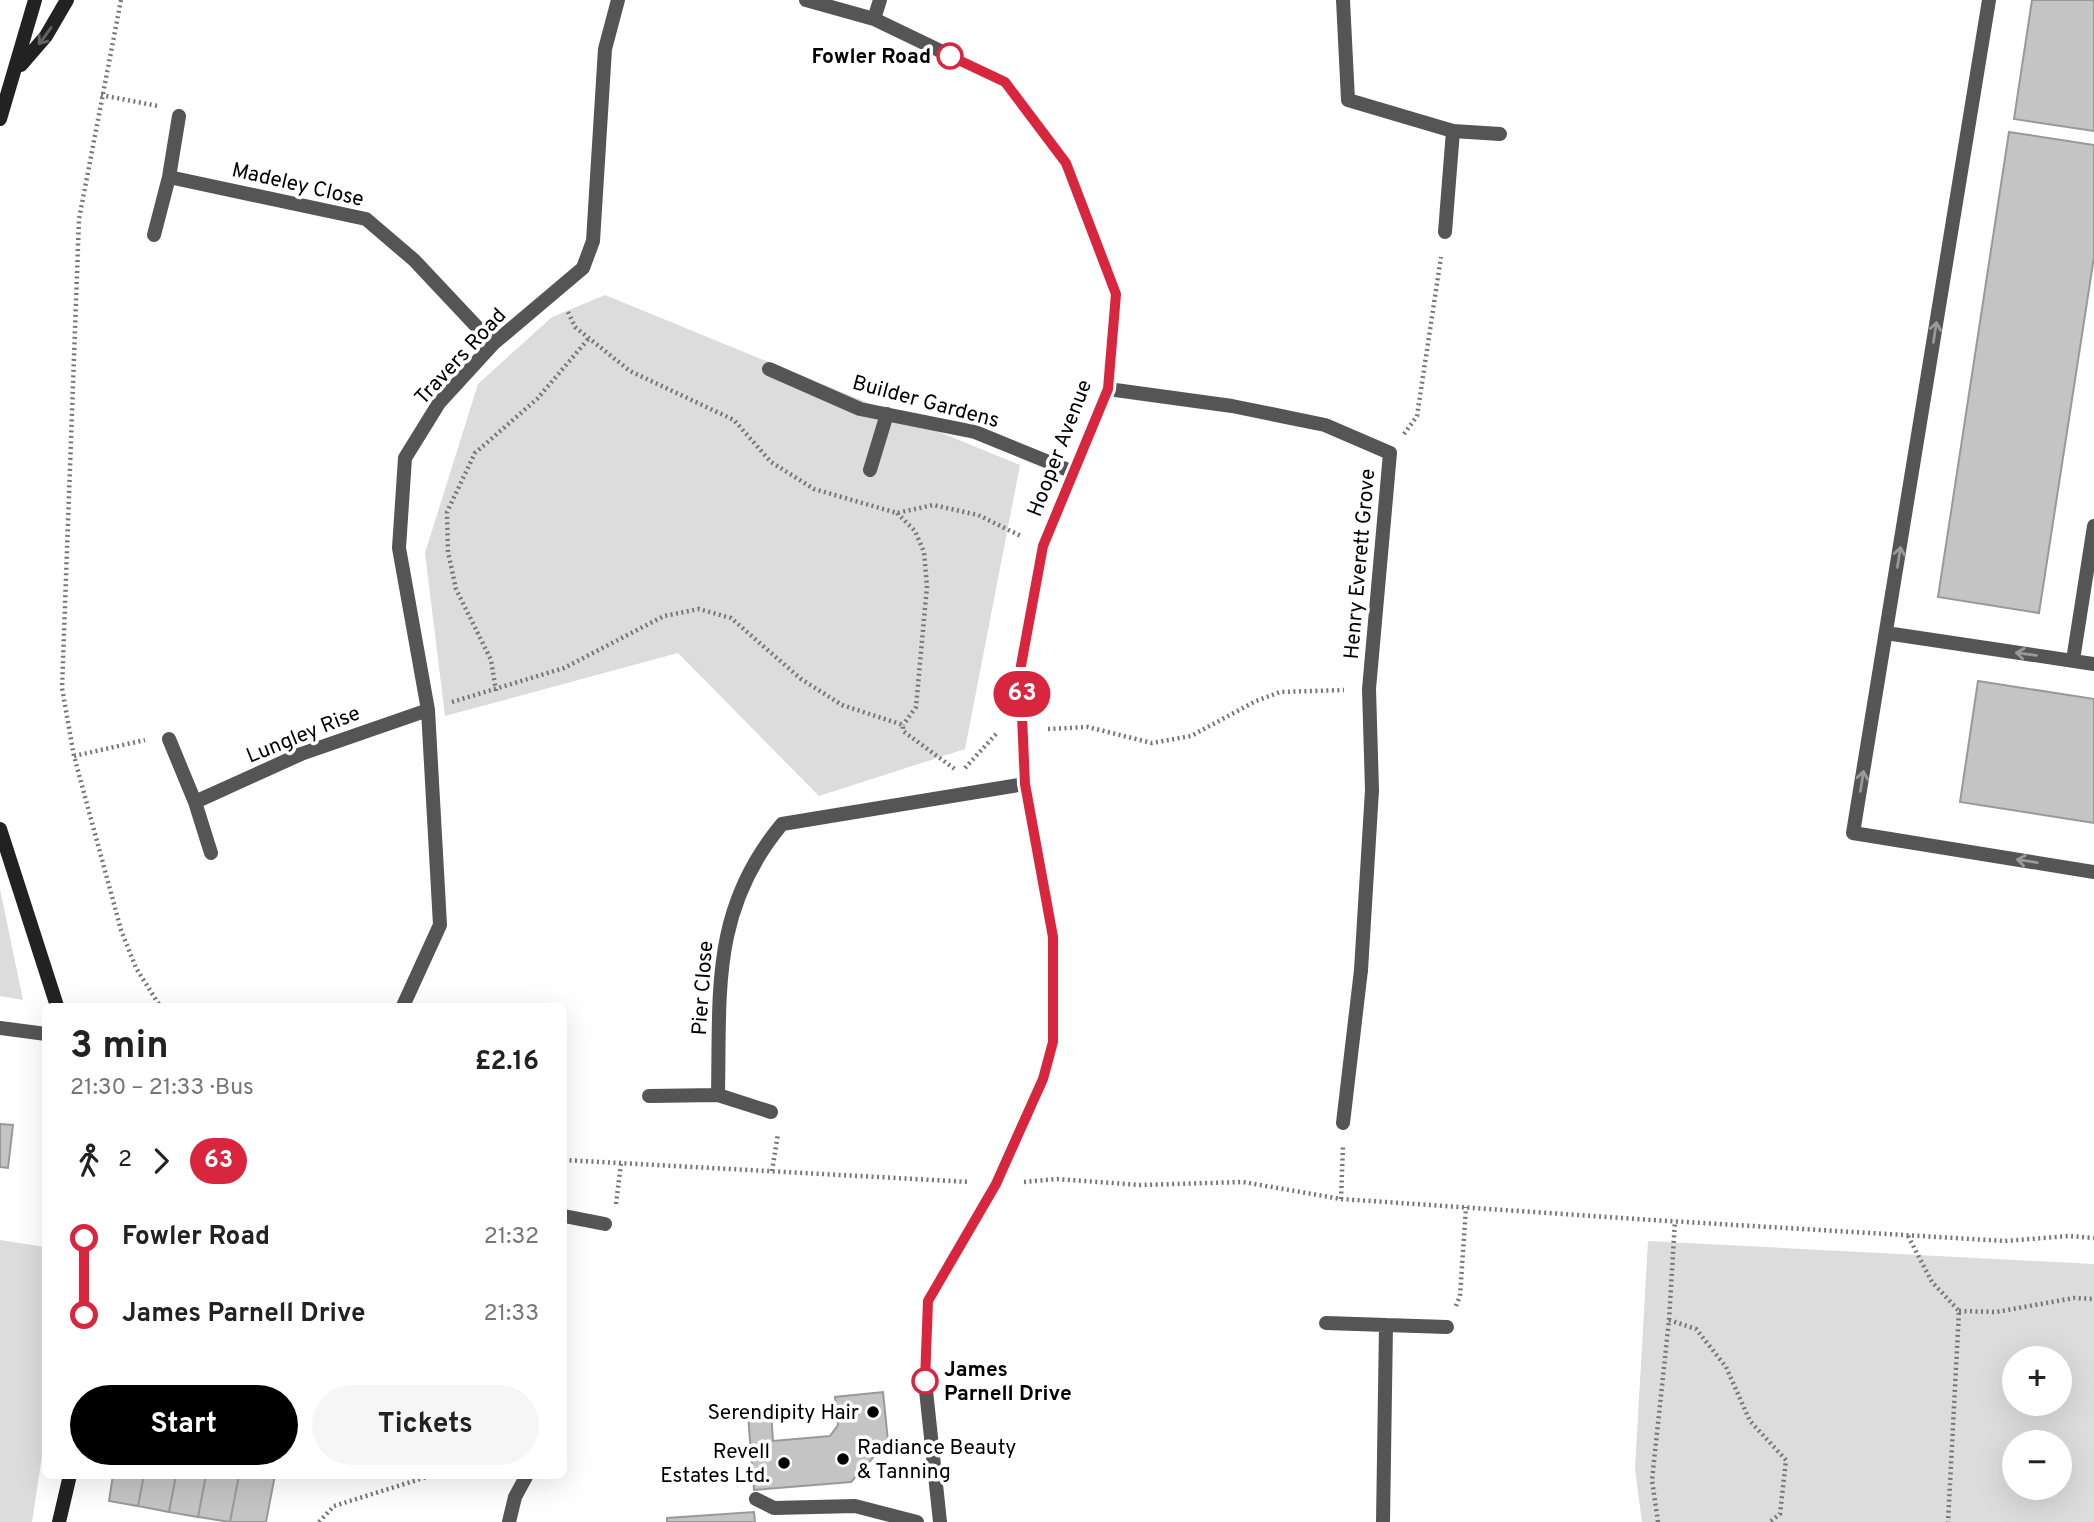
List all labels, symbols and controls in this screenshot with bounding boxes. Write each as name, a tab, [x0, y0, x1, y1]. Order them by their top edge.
one-way arrow	[38, 26, 52, 45]
marker: Fowler Road	[937, 43, 963, 69]
place label: Fowler Road	[811, 44, 931, 71]
street label: Madeley Close	[229, 157, 366, 214]
street label: Travers Road	[409, 303, 513, 411]
one-way arrow	[1929, 322, 1942, 344]
street label: Builder Gardens	[849, 370, 1002, 435]
street label: Hooper Avenue	[1022, 376, 1099, 521]
street label: Henry Everett Grove	[1339, 468, 1382, 661]
one-way arrow	[1893, 546, 1906, 569]
one-way arrow	[2016, 647, 2038, 660]
line badge: 63	[990, 671, 1054, 717]
text: 63	[1007, 679, 1037, 709]
street label: Lungley Rise	[243, 700, 364, 770]
one-way arrow	[1856, 771, 1869, 793]
one-way arrow	[2016, 854, 2039, 867]
street label: Pier Close	[687, 940, 720, 1036]
text: 3 min	[70, 1023, 169, 1072]
text: £2.16	[475, 1046, 539, 1079]
text: 21:30 – 21:33 · Bus	[70, 1074, 254, 1103]
icon: walk	[70, 1142, 108, 1180]
icon: forward	[142, 1142, 180, 1180]
text: 2	[118, 1146, 132, 1175]
text: 63	[204, 1146, 233, 1176]
text: Fowler Road	[122, 1221, 270, 1254]
text: 21:32	[484, 1223, 539, 1252]
text: James Parnell Drive	[122, 1298, 366, 1331]
text: 21:33	[483, 1300, 539, 1329]
map controls	[2002, 1346, 2072, 1500]
button: +	[2002, 1346, 2072, 1416]
place label: James Parnell Drive	[944, 1357, 1072, 1408]
marker: James Parnell Drive	[912, 1368, 938, 1394]
button: Start	[70, 1385, 298, 1465]
button: Tickets	[312, 1385, 539, 1465]
place label: Serendipity Hair	[707, 1400, 859, 1427]
marker: Serendipity Hair	[865, 1404, 881, 1420]
button: −	[2002, 1430, 2072, 1500]
place label: Radiance Beauty & Tanning	[857, 1435, 1016, 1486]
place label: Revell Estates Ltd.	[660, 1439, 770, 1490]
marker: Radiance Beauty & Tanning	[835, 1451, 851, 1467]
marker: Revell Estates Ltd.	[776, 1455, 792, 1471]

